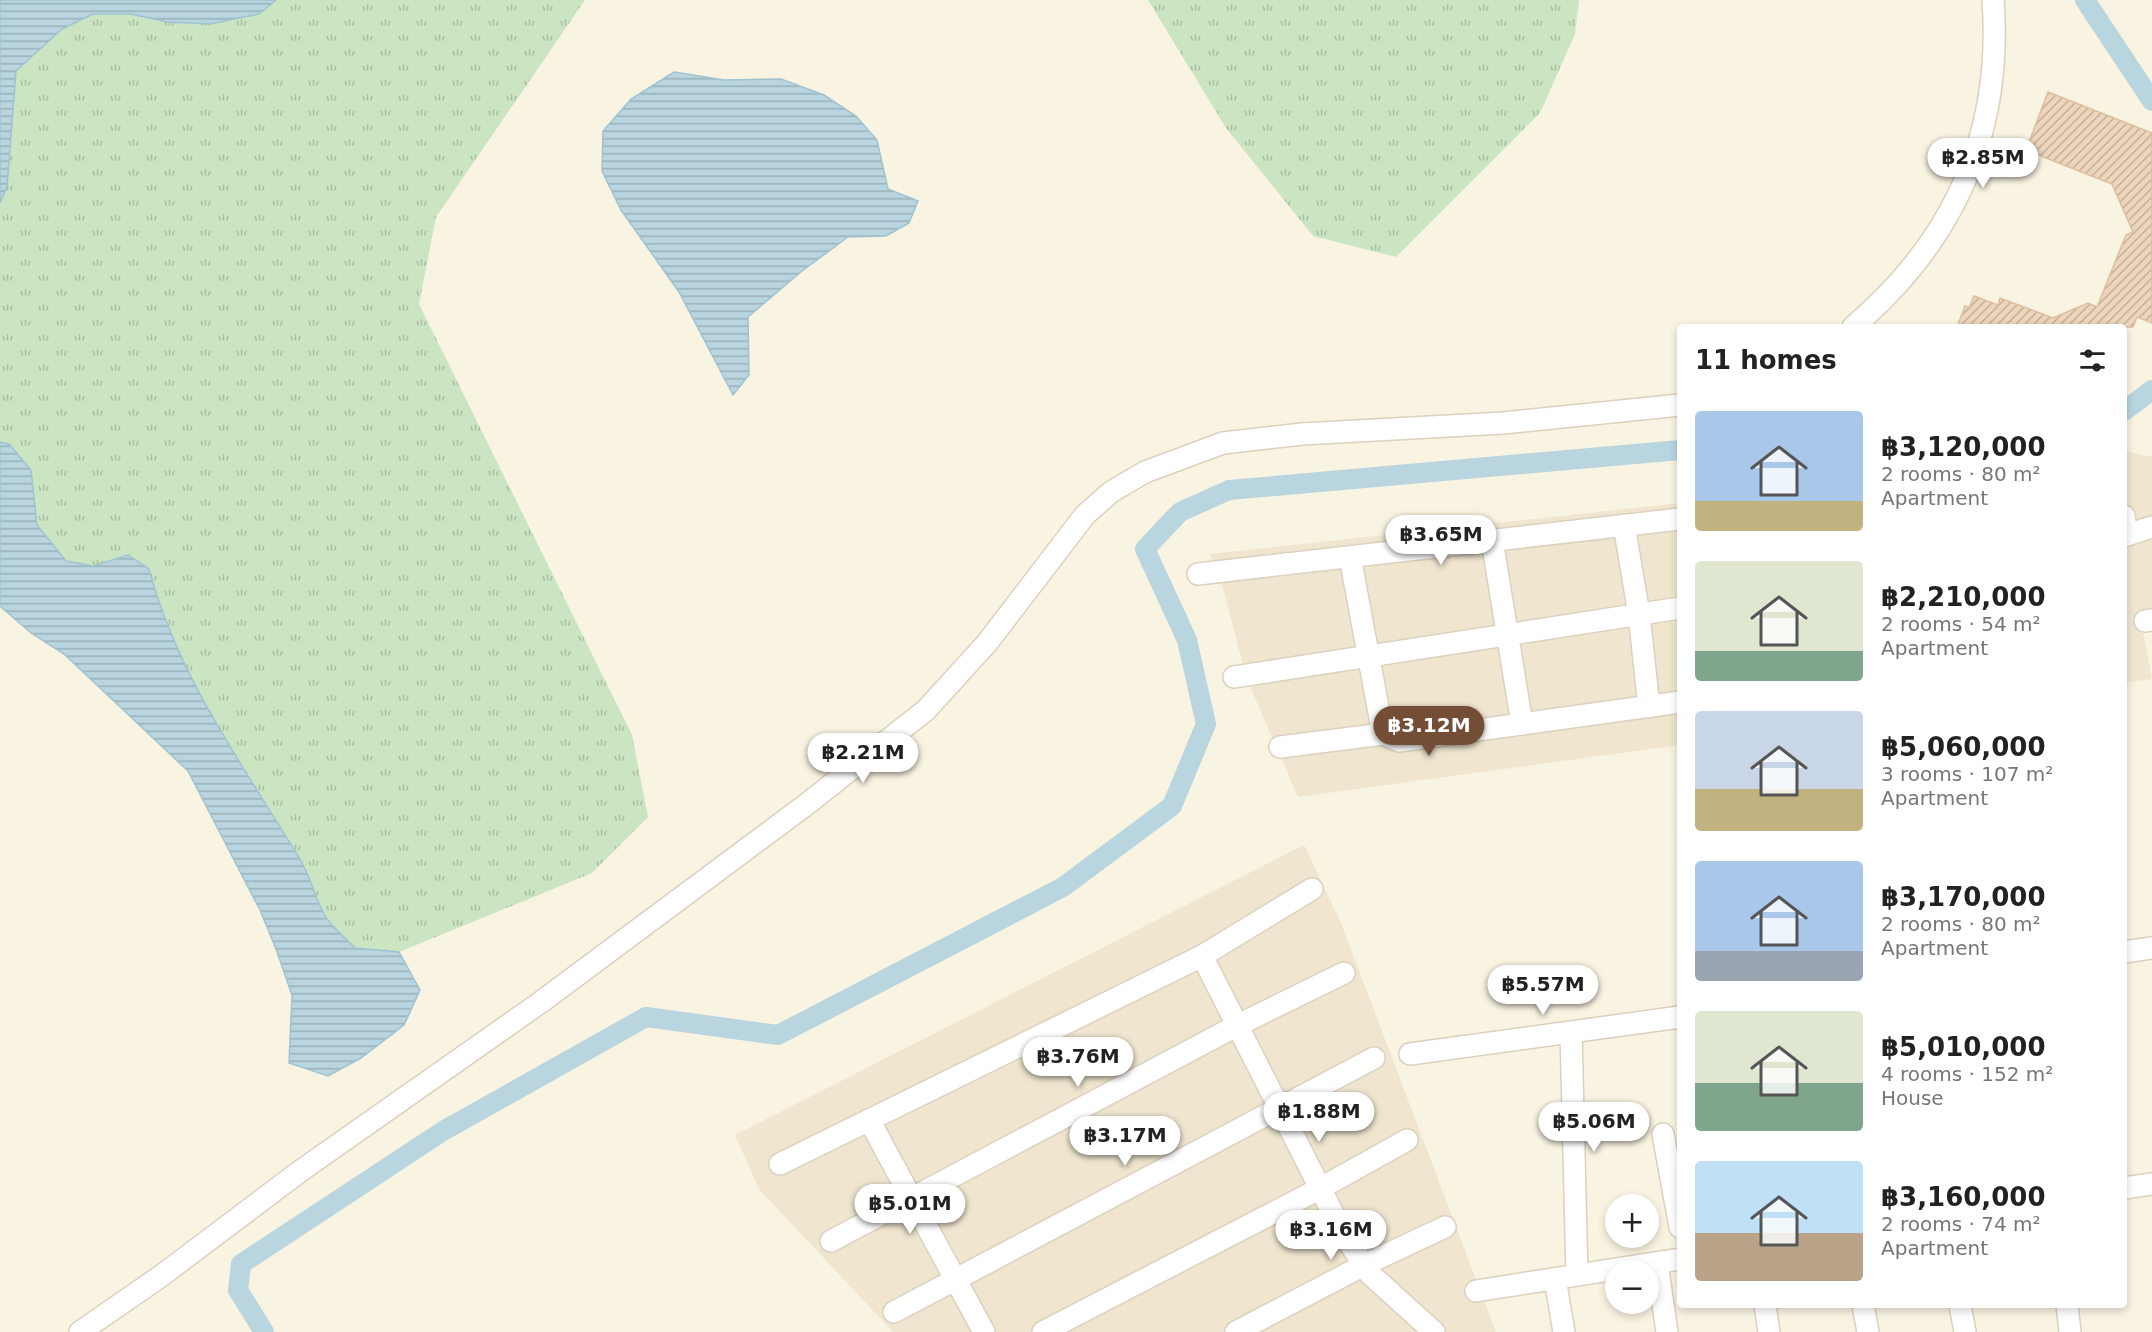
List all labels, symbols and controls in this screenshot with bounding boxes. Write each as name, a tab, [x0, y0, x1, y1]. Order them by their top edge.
pin: ฿2.85M	[1934, 138, 2032, 189]
text: ฿2.85M	[1941, 145, 2025, 169]
icon: filters	[2076, 344, 2109, 377]
text: 11 homes	[1695, 345, 1837, 375]
text: ฿3,120,000	[1881, 432, 2045, 462]
icon: home	[1743, 435, 1815, 507]
text: 2 rooms · 80 m²	[1881, 462, 2041, 486]
text: Apartment	[1881, 486, 1988, 510]
pin: ฿3.65M	[1392, 515, 1490, 566]
text: ฿3.65M	[1399, 522, 1483, 546]
text: ฿2,210,000	[1881, 582, 2045, 612]
icon: home	[1743, 585, 1815, 657]
text: 2 rooms · 54 m²	[1881, 612, 2041, 636]
text: Apartment	[1881, 636, 1988, 660]
pin: ฿3.12M	[1380, 706, 1478, 757]
text: ฿3.12M	[1387, 713, 1471, 737]
text: ฿5,060,000	[1881, 732, 2045, 762]
pin: ฿2.21M	[814, 733, 912, 784]
icon: home	[1743, 735, 1815, 807]
text: ฿2.21M	[821, 740, 905, 764]
text: 3 rooms · 107 m²	[1881, 762, 2053, 786]
text: Apartment	[1881, 786, 1988, 810]
text: ฿3,170,000	[1881, 882, 2045, 912]
icon: home	[1743, 885, 1815, 957]
text: 2 rooms · 80 m²	[1881, 912, 2041, 936]
text: Apartment	[1881, 936, 1988, 960]
pin: ฿5.57M	[1494, 965, 1592, 1016]
text: ฿5.57M	[1501, 972, 1585, 996]
text: ฿5,010,000	[1881, 1032, 2045, 1062]
icon: home	[1743, 1035, 1815, 1107]
pin: ฿3.76M	[1029, 1037, 1127, 1088]
text: ฿3.76M	[1036, 1044, 1120, 1068]
text: 4 rooms · 152 m²	[1881, 1062, 2053, 1086]
text: House	[1881, 1086, 1944, 1110]
pin: ฿1.88M	[1270, 1092, 1368, 1143]
text: ฿1.88M	[1277, 1099, 1361, 1123]
pin: ฿5.06M	[1545, 1102, 1643, 1153]
text: ฿5.06M	[1552, 1109, 1636, 1133]
pin: ฿3.17M	[1076, 1116, 1174, 1167]
text: ฿3.17M	[1083, 1123, 1167, 1147]
text: ฿3,160,000	[1881, 1182, 2045, 1212]
pin: ฿5.01M	[861, 1184, 959, 1235]
icon: home	[1743, 1185, 1815, 1257]
text: ฿5.01M	[868, 1191, 952, 1215]
map controls	[1605, 1194, 1659, 1314]
button: +	[1605, 1194, 1659, 1248]
pin: ฿3.16M	[1282, 1210, 1380, 1261]
text: 2 rooms · 74 m²	[1881, 1212, 2041, 1236]
text: ฿3.16M	[1289, 1217, 1373, 1241]
text: Apartment	[1881, 1236, 1988, 1260]
button: −	[1605, 1260, 1659, 1314]

